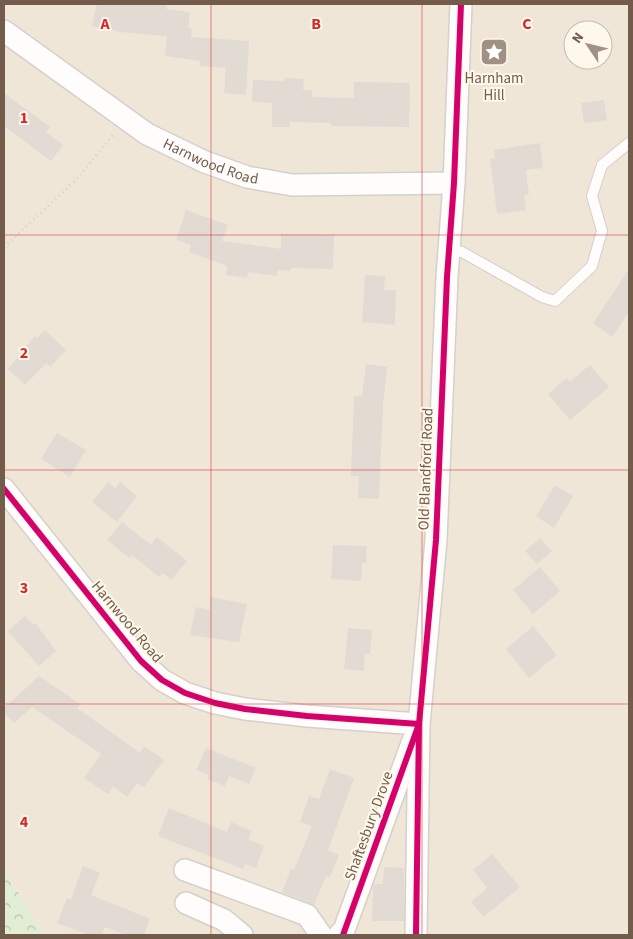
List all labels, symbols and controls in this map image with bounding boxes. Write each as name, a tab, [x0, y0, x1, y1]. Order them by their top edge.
text: A	[99, 13, 110, 35]
text: B	[311, 13, 321, 35]
text: C	[522, 13, 532, 35]
north arrow	[563, 20, 613, 70]
text: N	[567, 29, 589, 48]
place icon: Harnham Hill	[479, 37, 509, 67]
place label: Harnham Hill	[465, 68, 523, 106]
text: 1	[20, 107, 28, 129]
street label: Harnwood Road	[160, 133, 260, 189]
text: 2	[20, 342, 28, 364]
street label: Old Blandford Road	[413, 407, 439, 531]
street label: Harnwood Road	[86, 576, 168, 668]
text: 3	[20, 577, 28, 599]
street label: Shaftesbury Drove	[339, 768, 399, 884]
text: 4	[20, 811, 29, 833]

